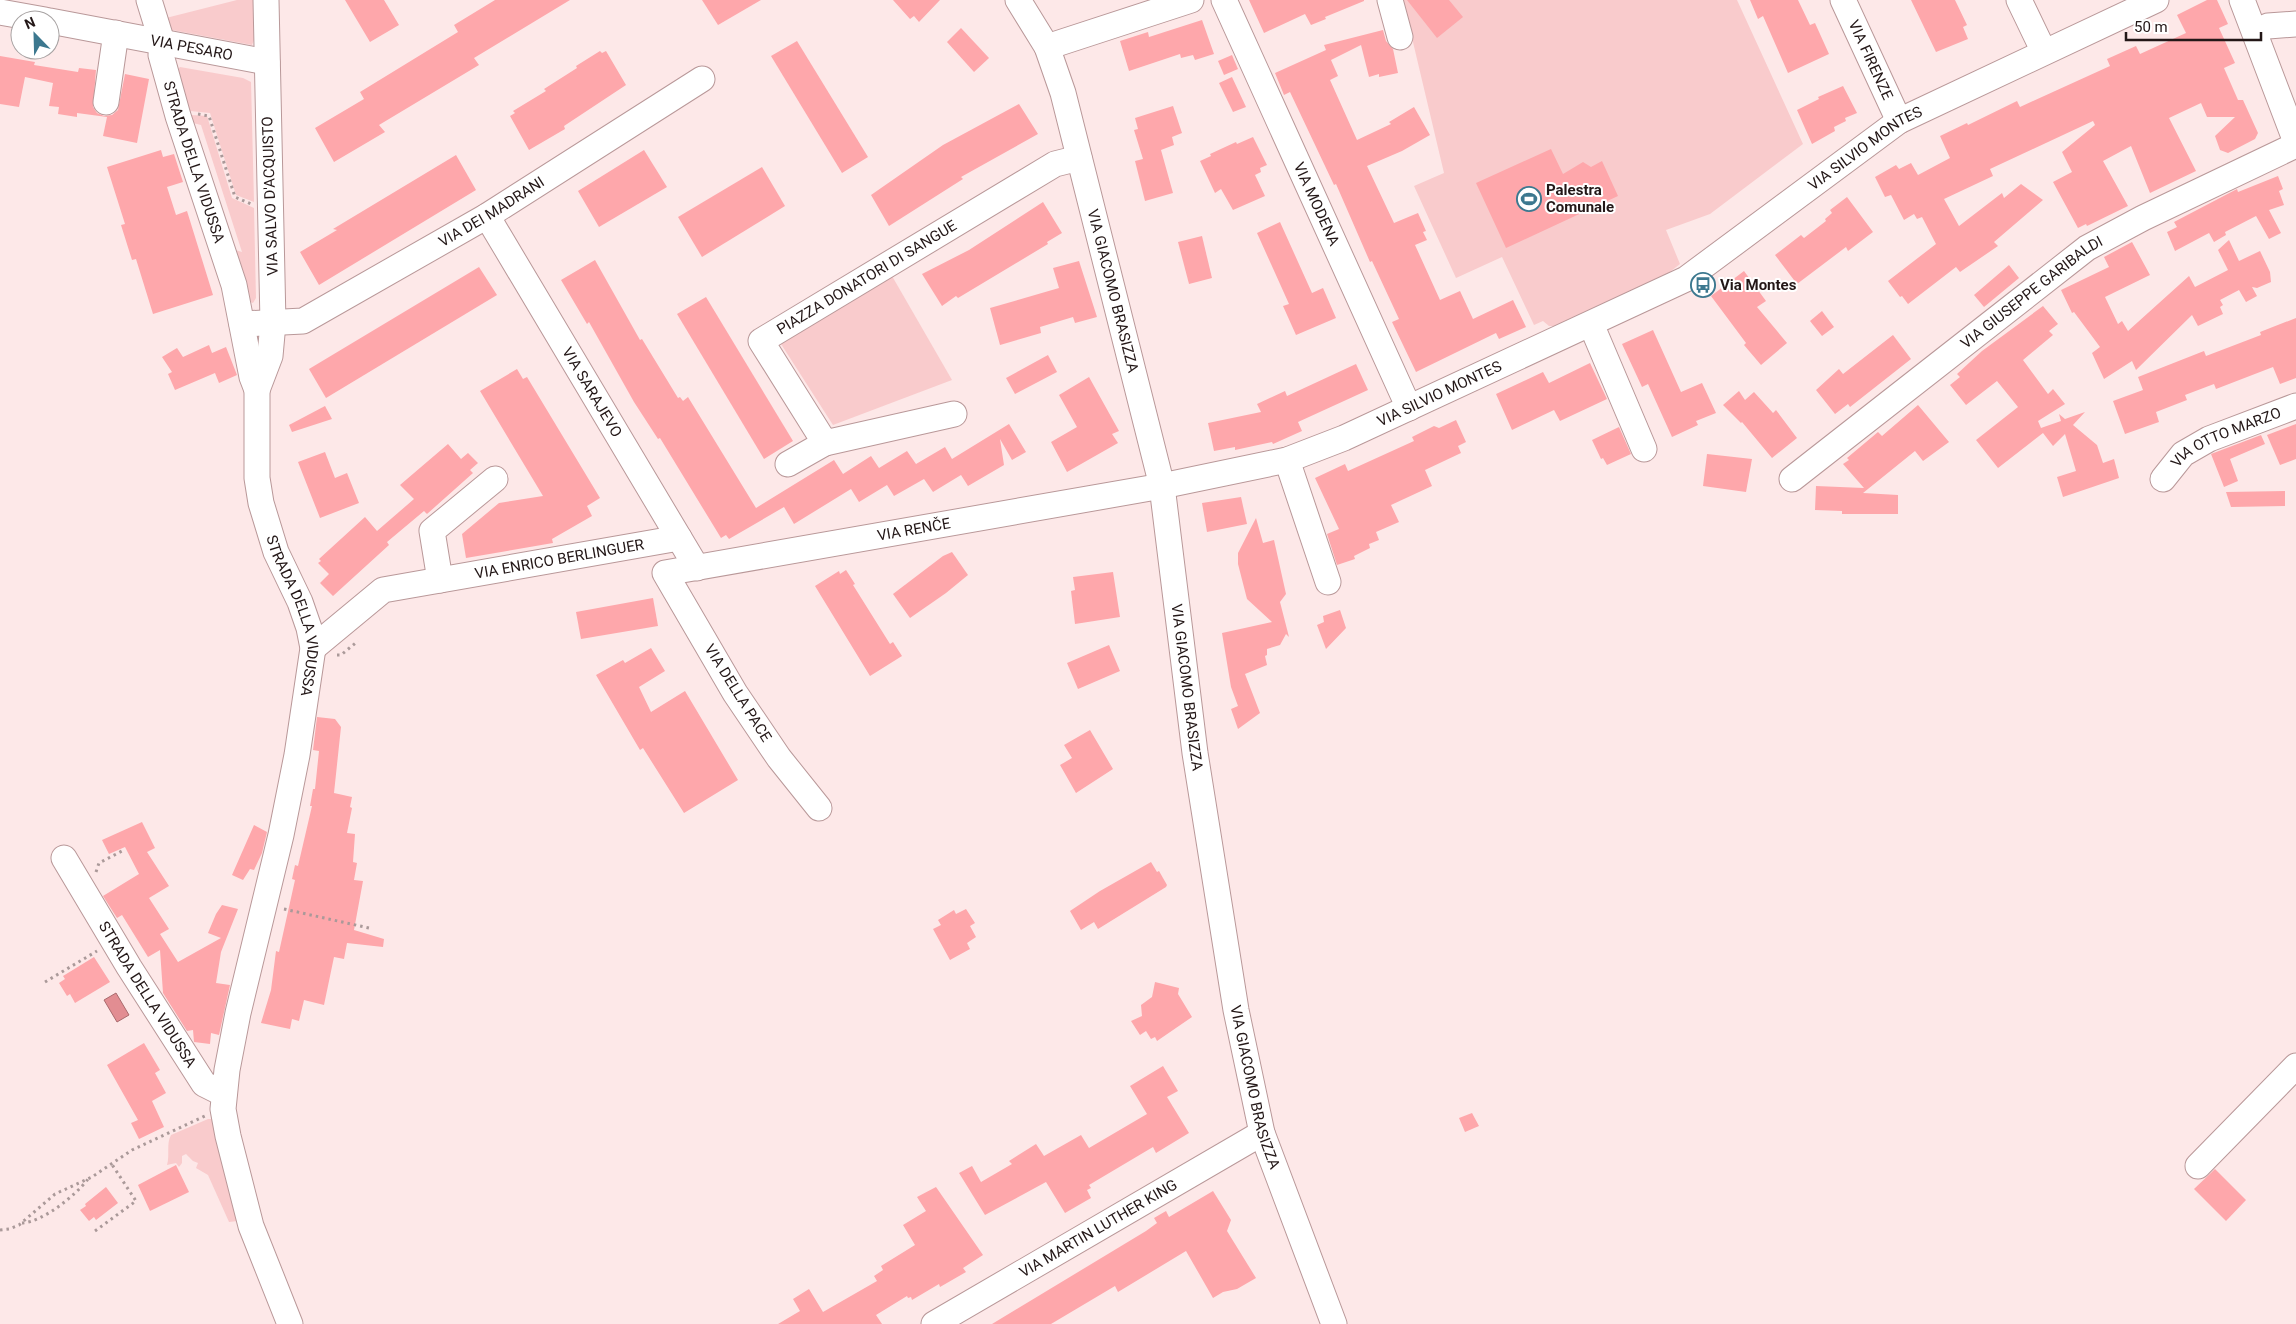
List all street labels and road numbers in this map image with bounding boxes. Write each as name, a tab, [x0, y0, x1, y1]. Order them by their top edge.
street label: VIA FIRENZE	[1845, 17, 1897, 103]
street label: VIA PESARO	[149, 31, 234, 64]
street label: STRADA DELLA VIDUSSA	[160, 79, 229, 246]
street label: VIA SILVIO MONTES	[1805, 102, 1925, 194]
street label: VIA SALVO D'ACQUISTO	[258, 116, 282, 276]
street label: VIA MODENA	[1290, 159, 1343, 249]
street label: VIA DEI MADRANI	[436, 173, 548, 251]
street label: VIA GIACOMO BRASIZZA	[1084, 207, 1142, 375]
street label: PIAZZA DONATORI DI SANGUE	[774, 216, 960, 338]
street label: VIA GIUSEPPE GARIBALDI	[1957, 232, 2106, 352]
street label: VIA SARAJEVO	[558, 344, 626, 440]
street label: VIA SILVIO MONTES	[1374, 357, 1505, 430]
street label: VIA OTTO MARZO	[2167, 404, 2284, 471]
street label: VIA RENČE	[876, 514, 952, 545]
street label: STRADA DELLA VIDUSSA	[262, 533, 322, 698]
street label: VIA ENRICO BERLINGUER	[473, 535, 645, 583]
street label: VIA GIACOMO BRASIZZA	[1168, 603, 1207, 772]
street label: VIA DELLA PACE	[701, 641, 776, 746]
street label: STRADA DELLA VIDUSSA	[95, 918, 200, 1071]
street label: VIA GIACOMO BRASIZZA	[1226, 1004, 1284, 1172]
street label: VIA MARTIN LUTHER KING	[1016, 1175, 1180, 1281]

